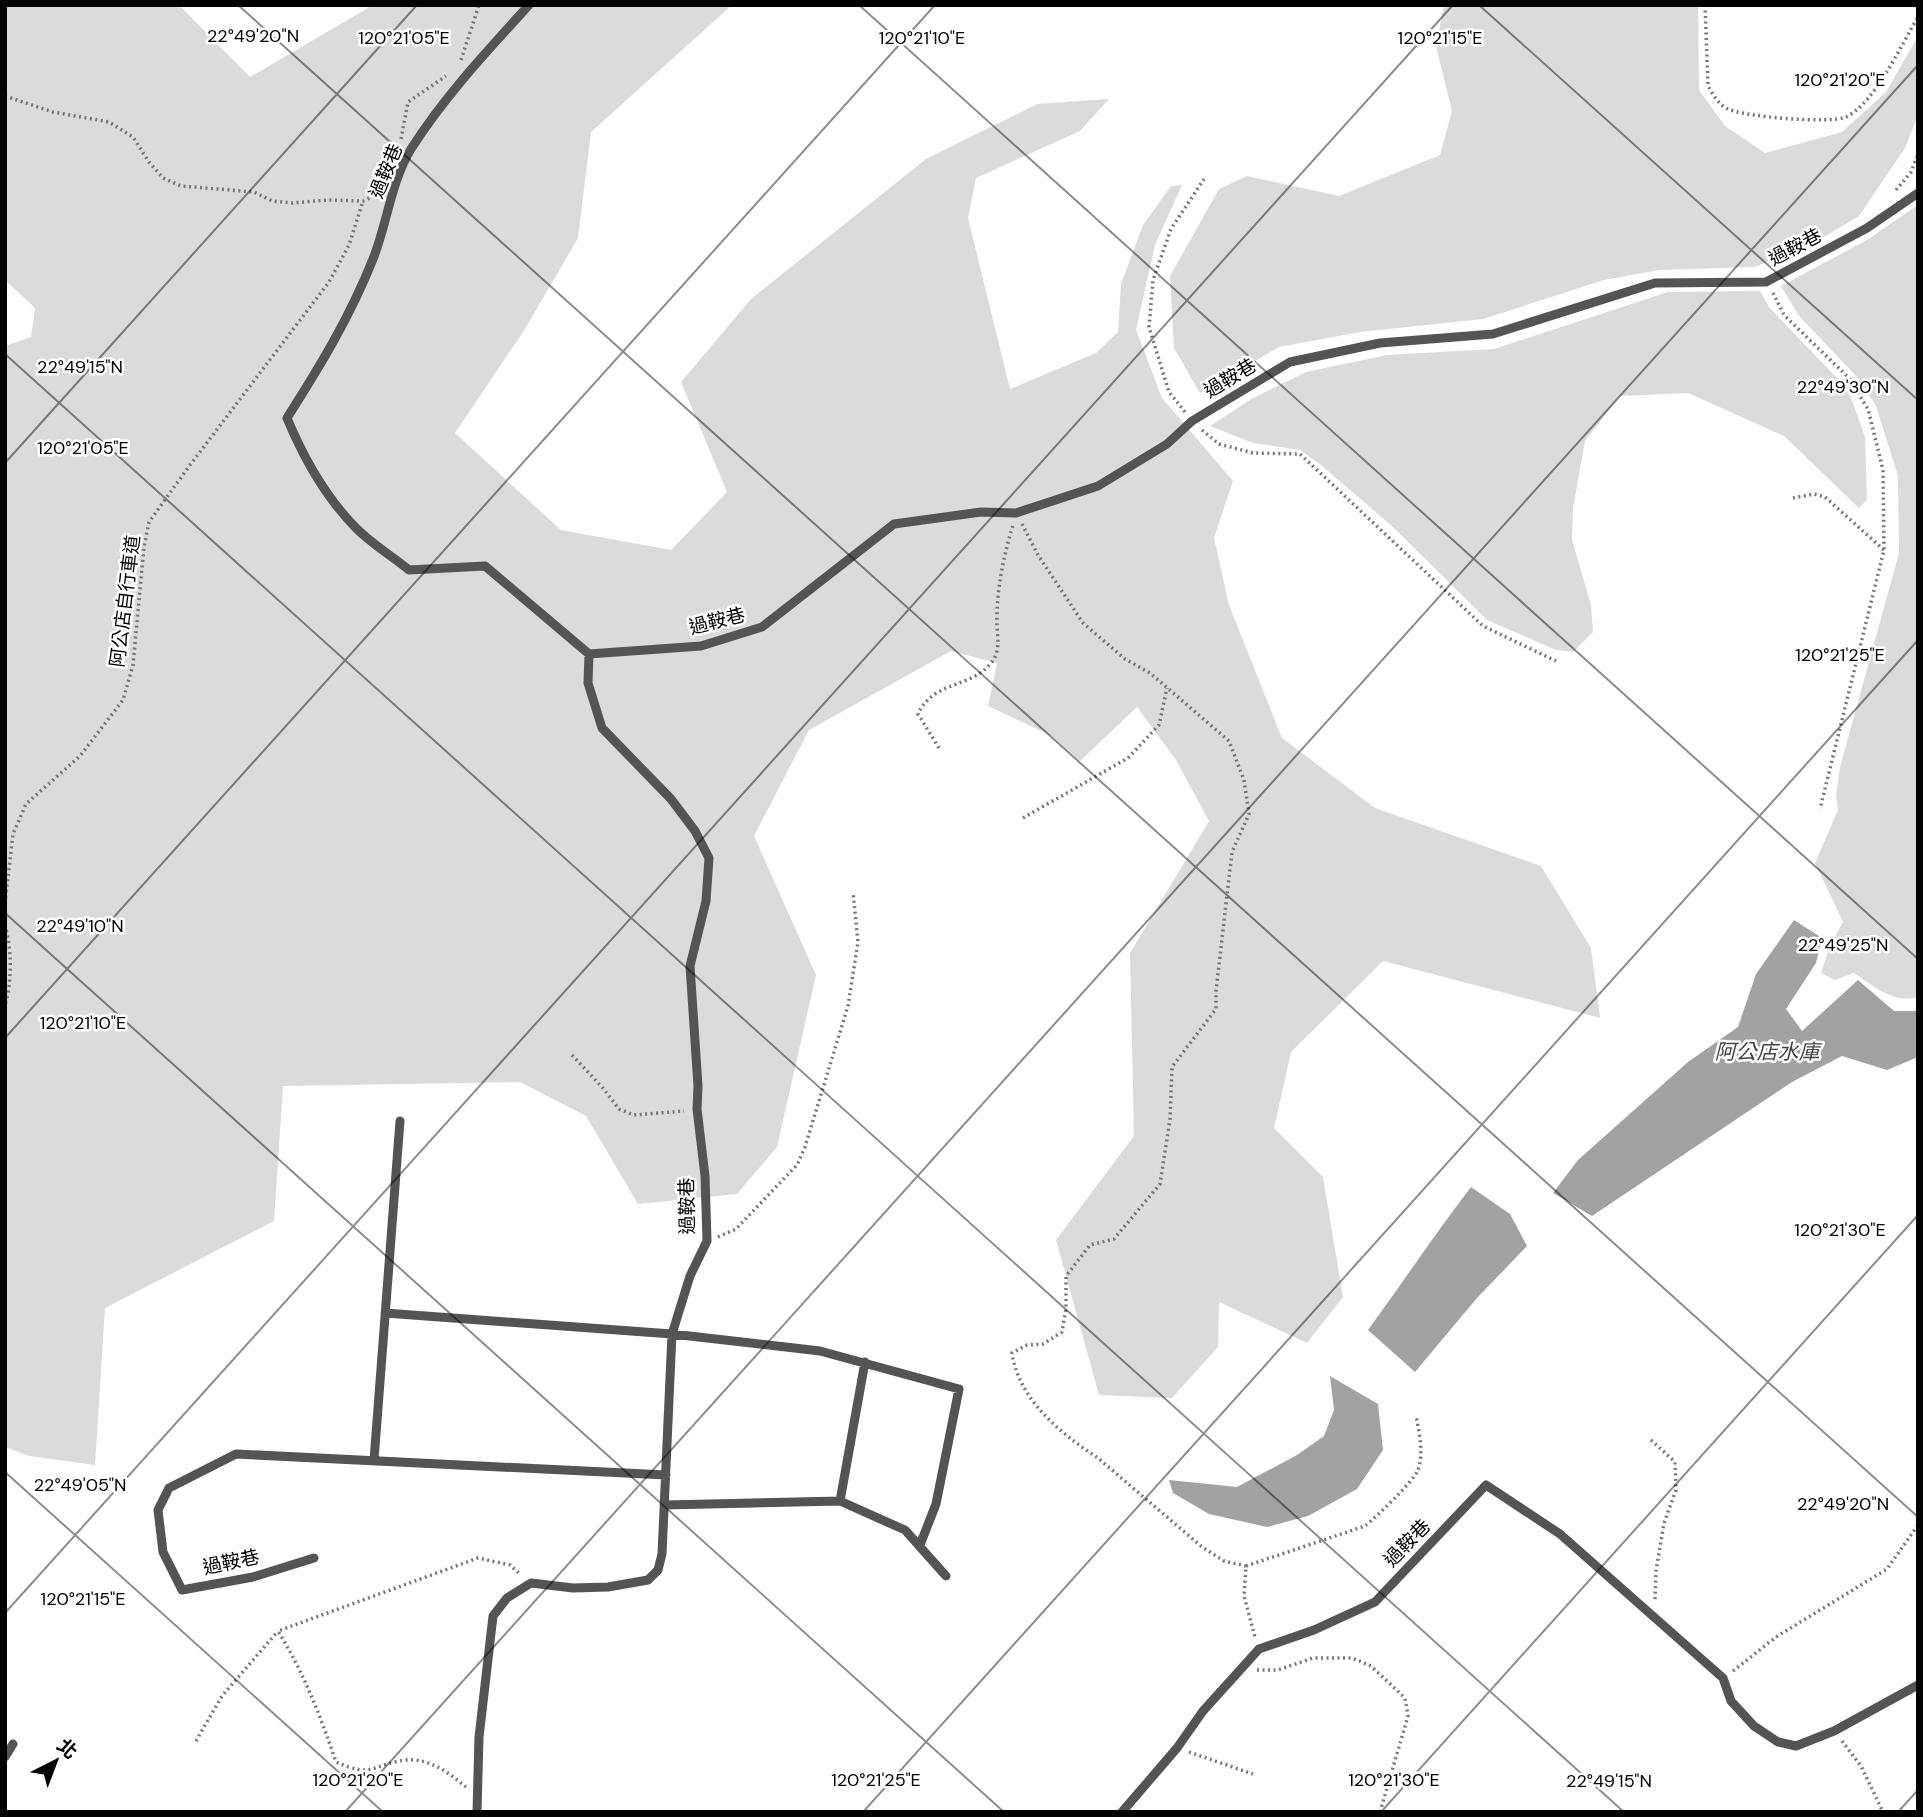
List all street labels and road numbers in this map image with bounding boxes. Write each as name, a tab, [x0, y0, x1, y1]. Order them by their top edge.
street label: 過鞍巷	[364, 140, 408, 202]
street label: 過鞍巷	[1764, 223, 1826, 271]
street label: 過鞍巷	[1199, 353, 1261, 403]
street label: 阿公店自行車道	[104, 533, 146, 669]
street label: 過鞍巷	[686, 602, 748, 640]
street label: 過鞍巷	[674, 1177, 700, 1235]
street label: 過鞍巷	[1378, 1514, 1436, 1572]
street label: 過鞍巷	[201, 1544, 261, 1580]

